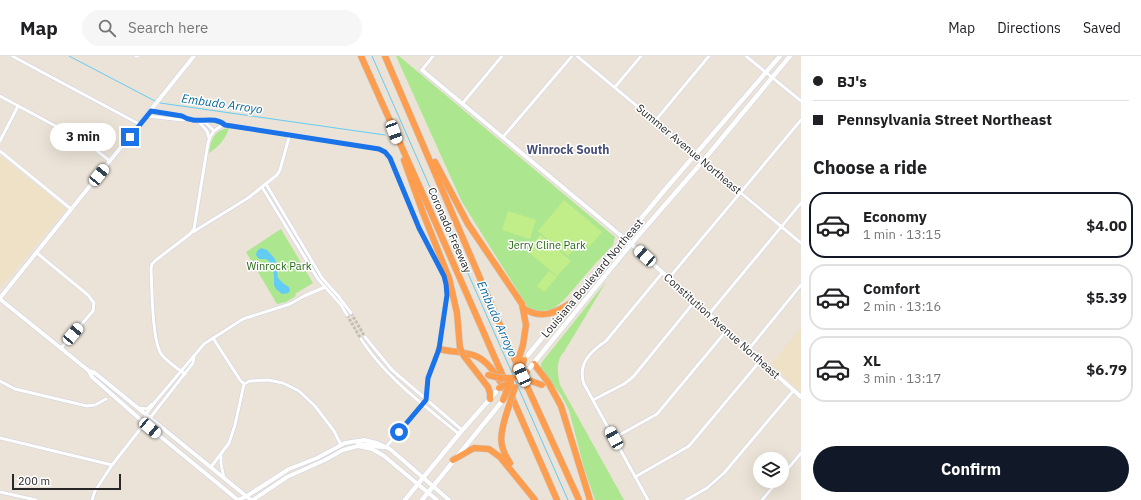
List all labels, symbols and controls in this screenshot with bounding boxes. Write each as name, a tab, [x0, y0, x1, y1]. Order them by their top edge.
search box	[82, 10, 362, 46]
text: Map	[20, 16, 58, 40]
icon: search	[96, 17, 118, 39]
text: Search here	[128, 18, 208, 37]
text: Map	[948, 19, 975, 37]
text: Directions	[997, 19, 1061, 37]
text: Saved	[1083, 19, 1121, 37]
text: BJ's	[837, 72, 867, 91]
water label: Embudo Arroyo	[181, 90, 264, 117]
street label: Summer Avenue Northeast	[634, 101, 745, 197]
text: Pennsylvania Street Northeast	[837, 110, 1052, 129]
car	[384, 119, 404, 145]
callout: 3 min	[50, 123, 116, 151]
text: 3 min	[66, 128, 100, 145]
route end	[121, 128, 139, 146]
district label: Winrock South	[527, 142, 609, 157]
text: Choose a ride	[813, 156, 927, 179]
car	[87, 162, 111, 188]
street label: Coronado Freeway	[425, 185, 475, 275]
icon: car	[815, 207, 851, 243]
text: Economy	[863, 207, 927, 226]
street label: Louisiana Boulevard Northeast	[538, 216, 646, 340]
text: $4.00	[1086, 216, 1127, 235]
text: 1 min · 13:15	[863, 226, 941, 243]
park label: Jerry Cline Park	[508, 238, 586, 252]
car	[632, 244, 658, 268]
park label: Winrock Park	[246, 259, 312, 273]
street label: Constitution Avenue Northeast	[661, 270, 783, 382]
water label: Embudo Arroyo	[474, 278, 521, 360]
icon: car	[815, 279, 851, 315]
text: Comfort	[863, 279, 920, 298]
text: $5.39	[1086, 288, 1127, 307]
text: 2 min · 13:16	[863, 298, 941, 315]
car	[61, 321, 85, 347]
icon: car	[815, 351, 851, 387]
text: XL	[863, 351, 881, 370]
text: $6.79	[1086, 360, 1127, 379]
car	[512, 362, 532, 388]
text: 3 min · 13:17	[863, 370, 941, 387]
car	[137, 416, 163, 440]
route start	[390, 423, 408, 441]
car	[603, 425, 625, 451]
button: Confirm	[813, 446, 1129, 492]
map controls	[753, 452, 789, 488]
button: layers	[753, 452, 789, 488]
scale bar	[12, 472, 121, 491]
text: 200 m	[18, 474, 50, 488]

